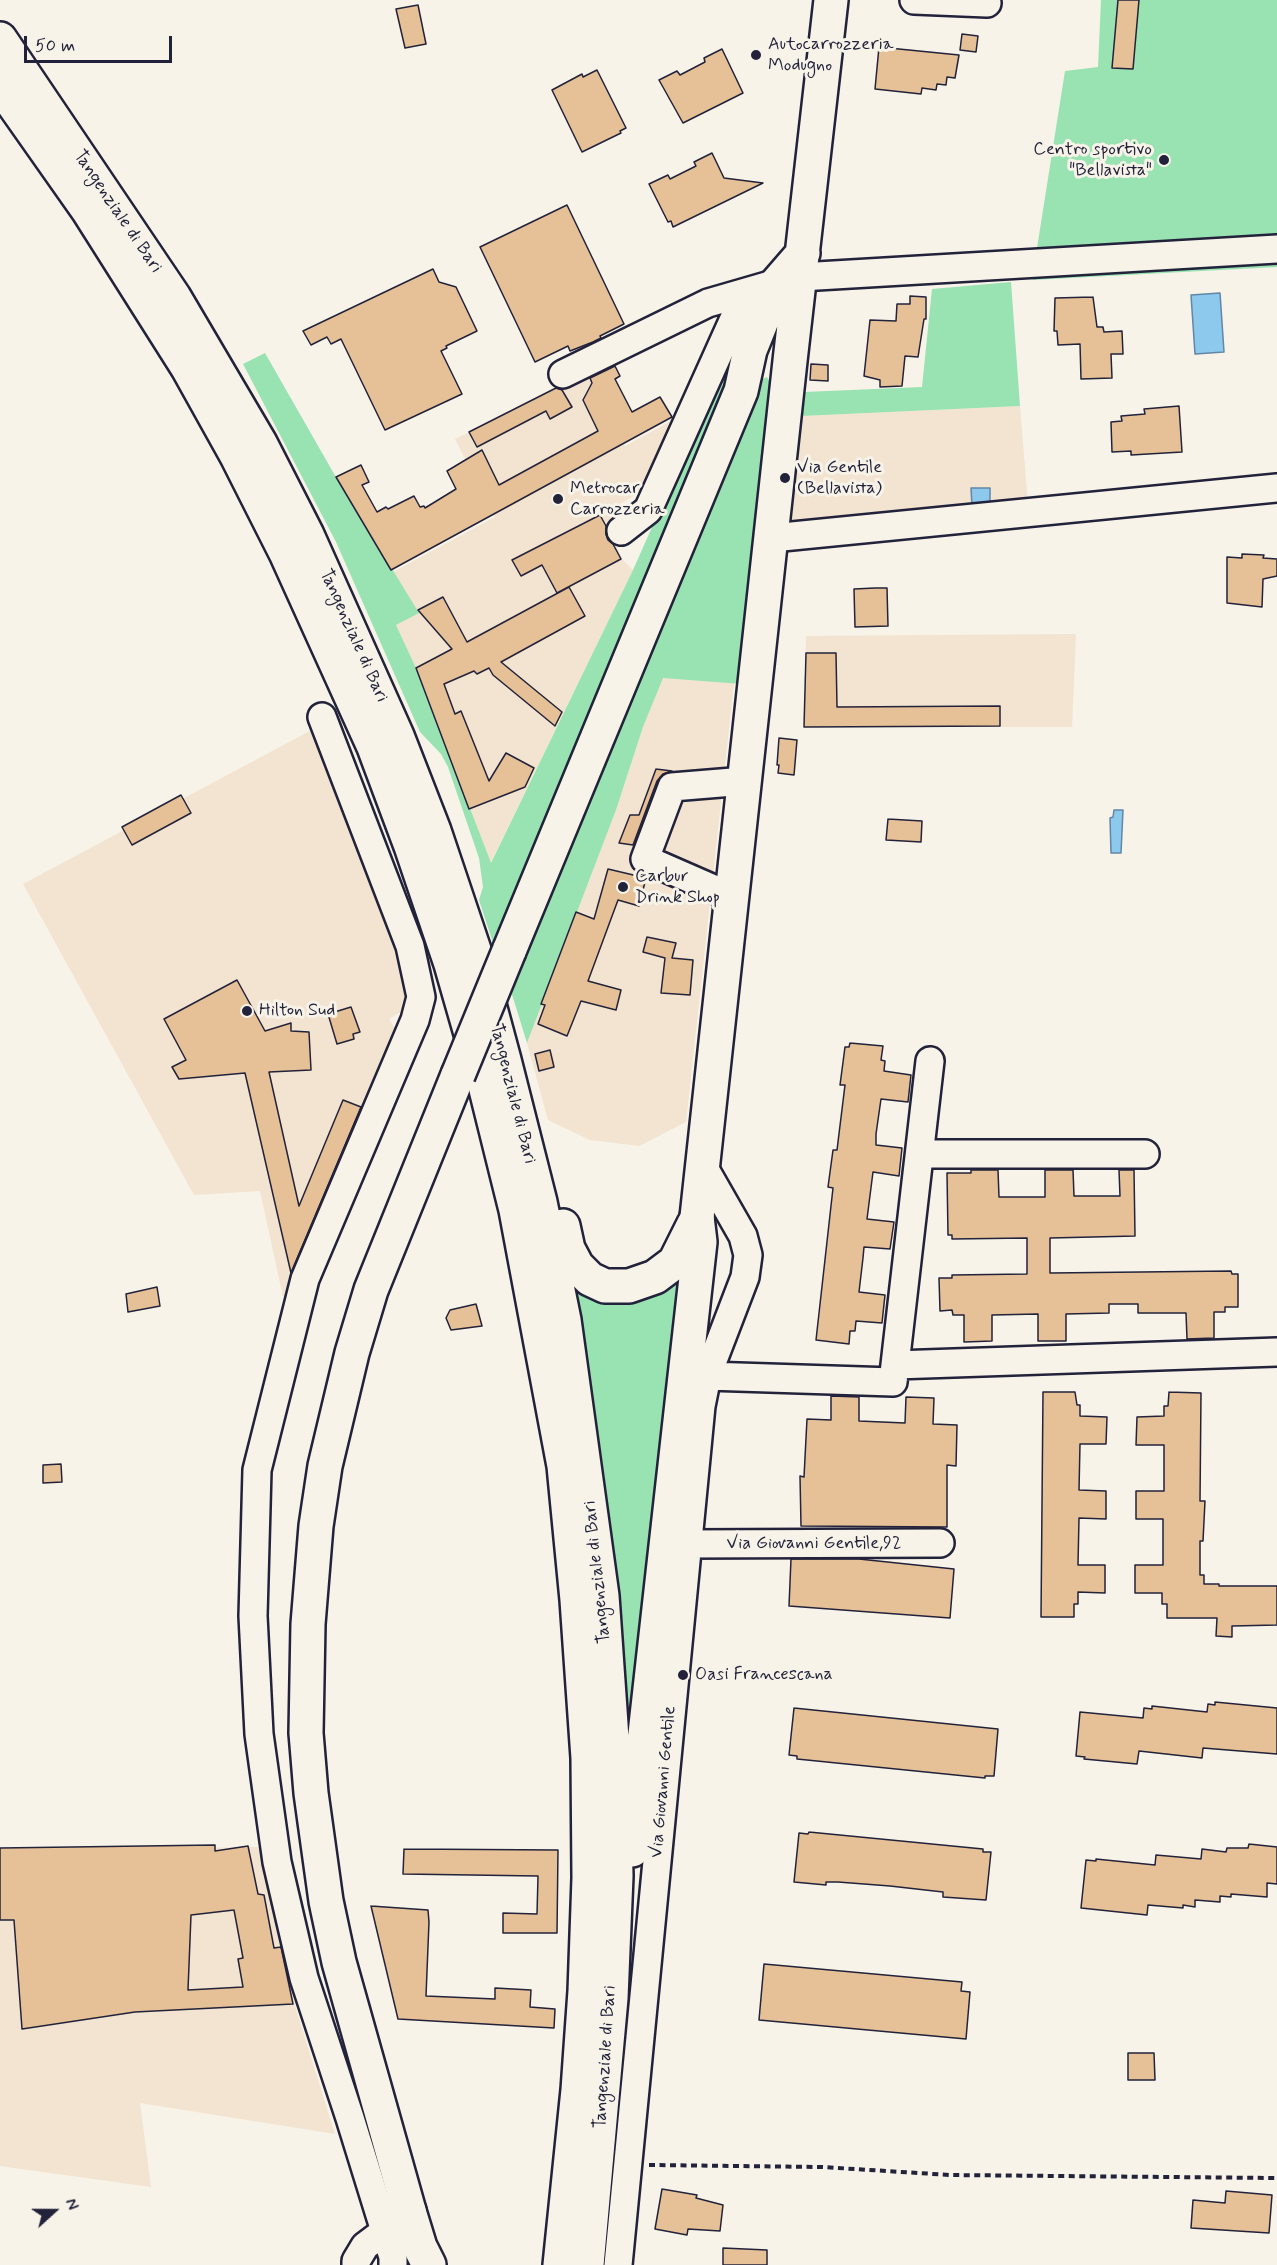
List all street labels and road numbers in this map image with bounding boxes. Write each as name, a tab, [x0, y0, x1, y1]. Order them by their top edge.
street label: Tangenziale di Bari	[68, 146, 166, 278]
street label: Tangenziale di Bari	[314, 566, 392, 706]
street label: Tangenziale di Bari	[484, 1022, 540, 1166]
street label: Tangenziale di Bari	[580, 1499, 616, 1645]
street label: Via Giovanni Gentile,92	[727, 1533, 901, 1555]
street label: Via Giovanni Gentile	[647, 1705, 681, 1859]
street label: Tangenziale di Bari	[590, 1985, 622, 2129]

